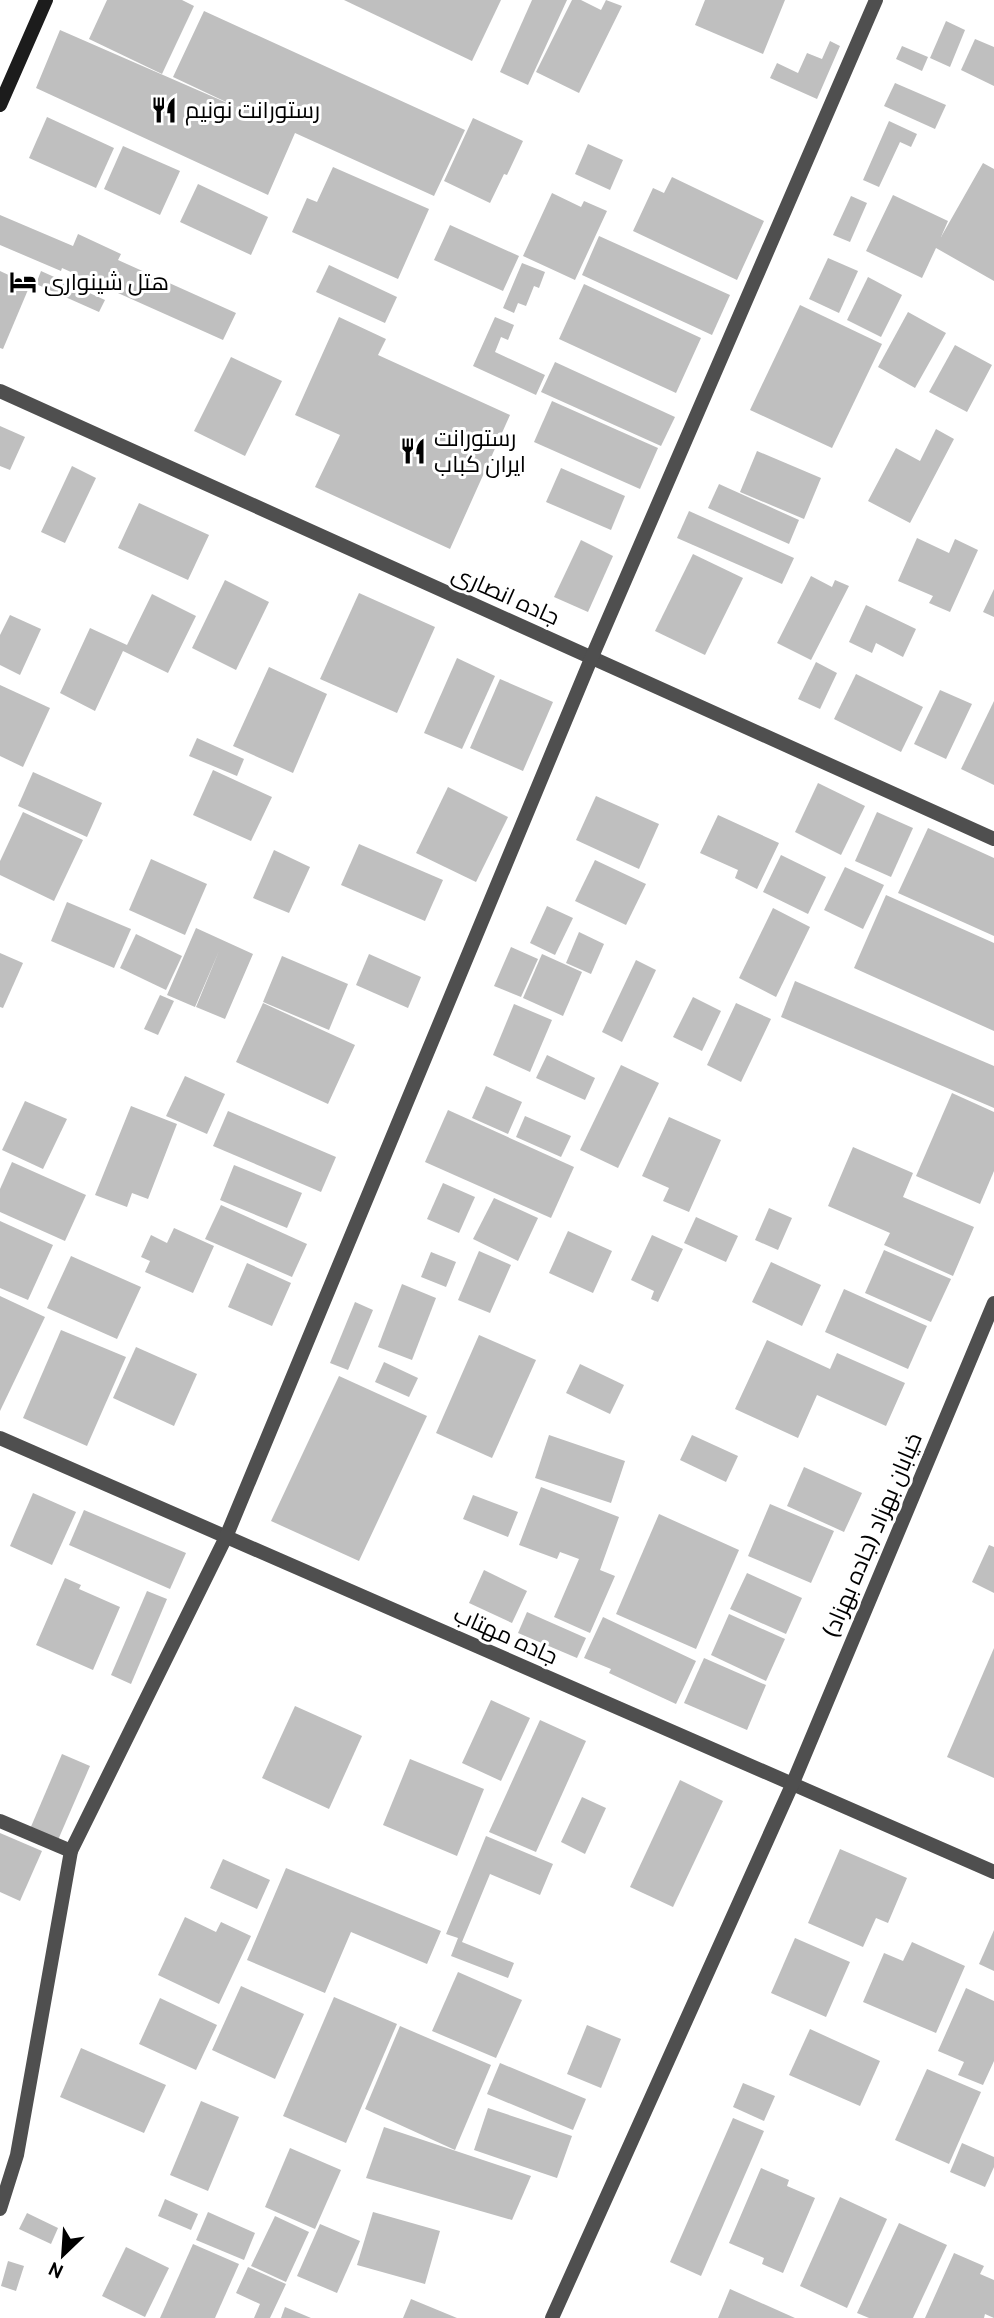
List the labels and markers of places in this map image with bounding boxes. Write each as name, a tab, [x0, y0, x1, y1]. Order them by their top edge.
restaurant icon: رستورانت نونیم	[149, 95, 179, 125]
place label: رستورانت نونیم	[185, 96, 320, 126]
hotel icon: هتل شینواری	[8, 267, 38, 297]
place label: هتل شینواری	[44, 268, 169, 296]
place label: رستورانت ایران کباب	[434, 424, 526, 478]
restaurant icon: رستورانت ایران کباب	[398, 436, 428, 466]

